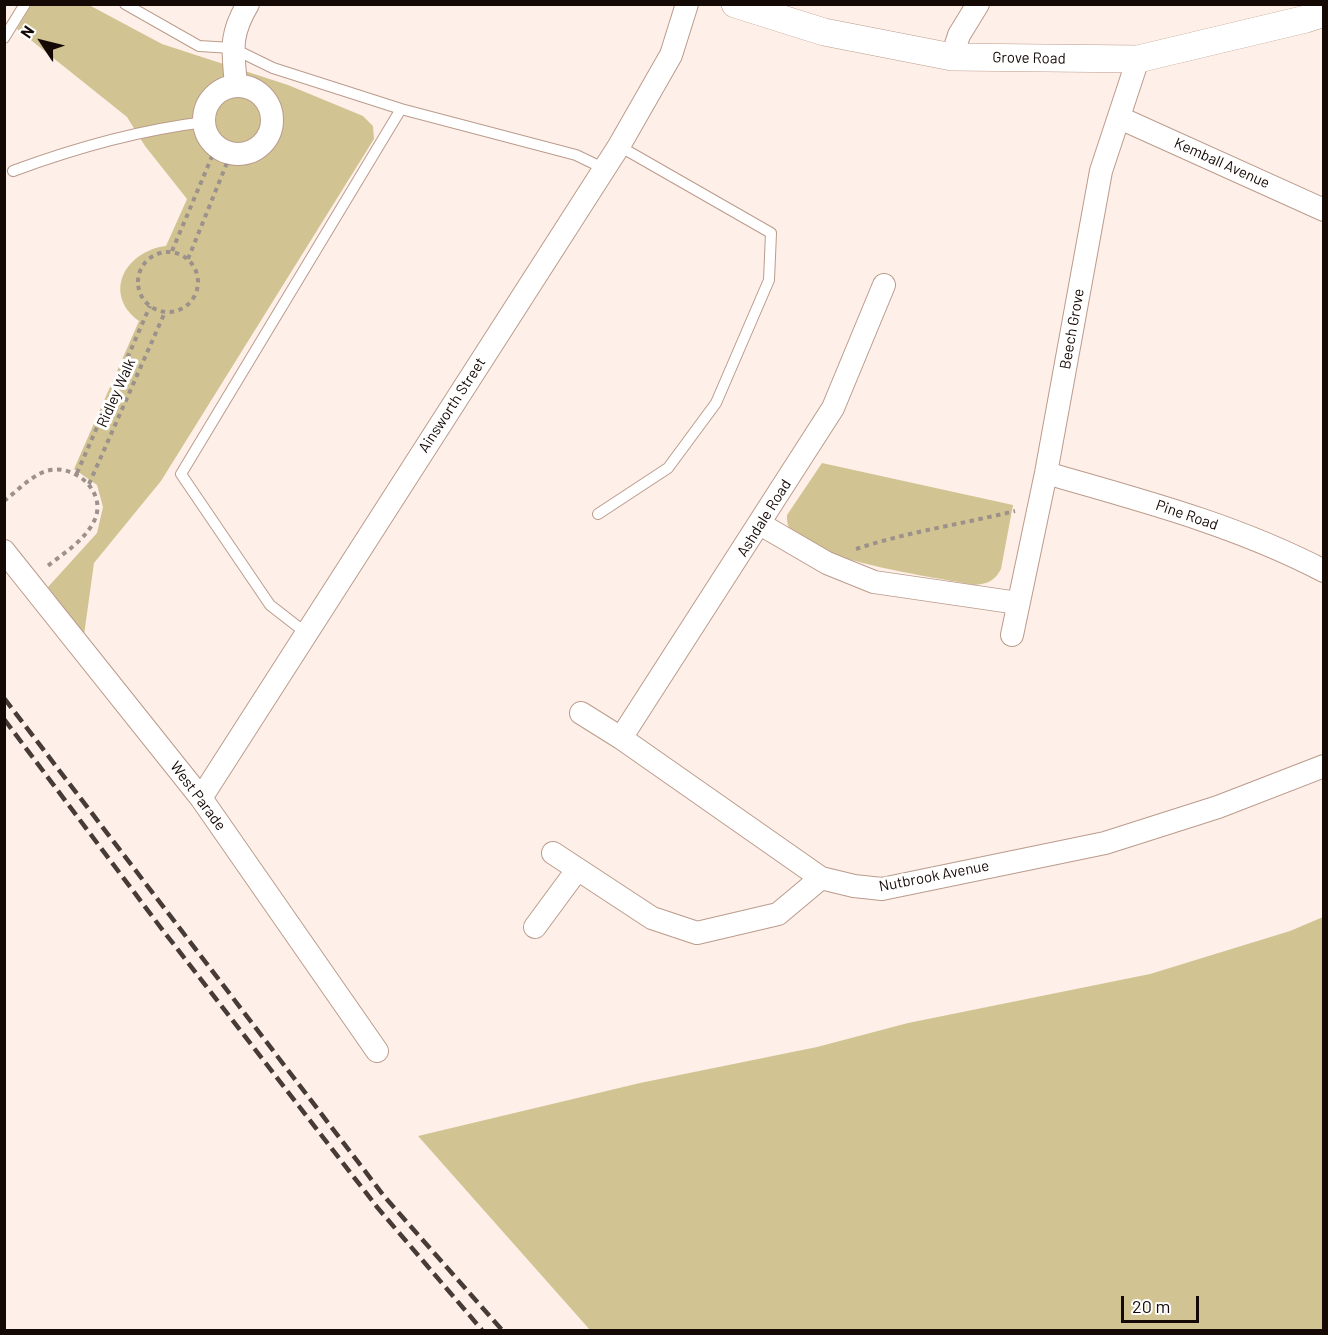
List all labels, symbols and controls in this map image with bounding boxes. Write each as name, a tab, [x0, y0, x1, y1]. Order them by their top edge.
north arrow	[12, 12, 72, 72]
text: N	[16, 22, 38, 41]
street label: Grove Road	[992, 48, 1066, 68]
street label: Kemball Avenue	[1171, 134, 1273, 192]
street label: Beech Grove	[1056, 287, 1088, 371]
street label: Ainsworth Street	[415, 354, 489, 456]
street label: Ridley Walk	[93, 356, 139, 430]
street label: Ashdale Road	[733, 476, 795, 560]
street label: Pine Road	[1153, 496, 1221, 534]
street label: West Parade	[166, 758, 230, 834]
street label: Nutbrook Avenue	[877, 857, 991, 895]
scale bar	[1124, 1284, 1202, 1322]
text: 20 m	[1132, 1295, 1170, 1317]

